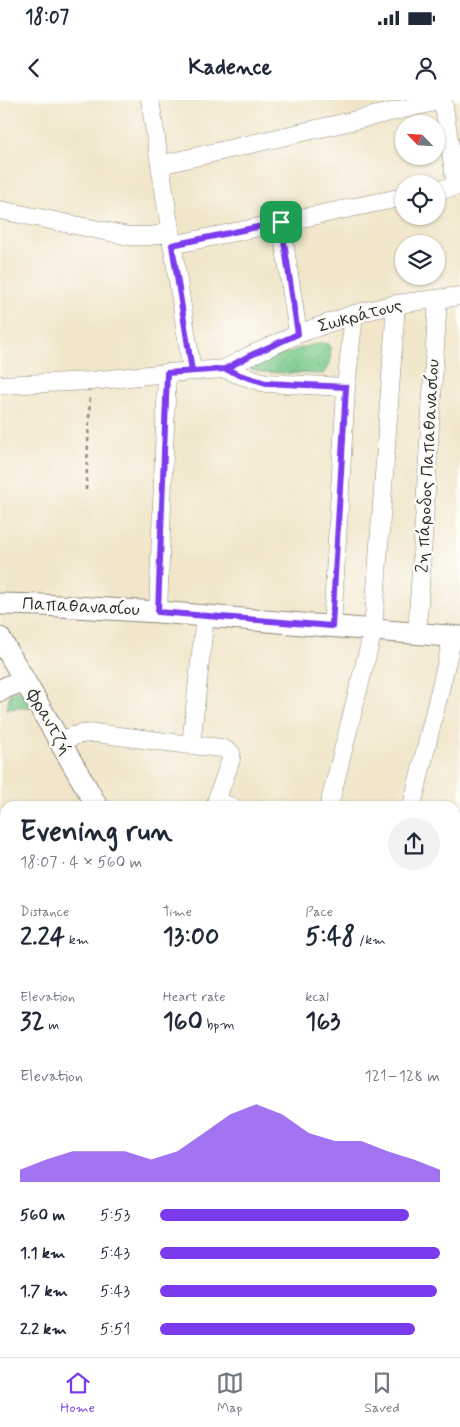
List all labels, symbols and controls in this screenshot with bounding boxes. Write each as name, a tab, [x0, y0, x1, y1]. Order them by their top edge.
text: 18:07	[25, 5, 69, 30]
icon: back	[20, 54, 48, 82]
text: Kadence	[188, 54, 272, 82]
icon: person	[412, 54, 440, 82]
north arrow	[395, 115, 445, 165]
map controls	[395, 115, 445, 285]
button: locate	[395, 175, 445, 225]
pin	[260, 201, 302, 243]
icon: arrive	[267, 208, 295, 236]
button: layers	[395, 235, 445, 285]
street label: Σωκράτους	[315, 293, 405, 339]
street label: 2η πάροδος Παπαθανασίου	[410, 358, 446, 574]
street label: Παπαθανασίου	[22, 592, 140, 622]
street label: Φραντζή	[20, 684, 77, 759]
text: Evening run	[20, 814, 173, 851]
button: share	[388, 818, 440, 870]
text: 18:07 · 4 × 560 m	[20, 852, 142, 873]
text: Distance	[20, 903, 69, 921]
text: Time	[163, 903, 192, 921]
text: Pace	[305, 903, 333, 921]
text: 2.24	[20, 921, 65, 954]
text: 13:00	[163, 921, 219, 954]
text: 5:48	[305, 921, 355, 954]
text: km	[65, 931, 89, 949]
text: /km	[355, 931, 386, 949]
text: Elevation	[20, 988, 75, 1006]
text: Heart rate	[163, 988, 226, 1006]
text: kcal	[305, 988, 329, 1006]
text: 32	[20, 1006, 45, 1039]
text: 160	[163, 1006, 203, 1039]
text: 163	[305, 1006, 341, 1039]
text: m	[45, 1016, 59, 1034]
text: bpm	[203, 1016, 235, 1034]
text: Elevation	[20, 1066, 83, 1087]
text: 121–128 m	[365, 1066, 440, 1087]
text: 560 m	[20, 1205, 65, 1226]
text: 5:53	[100, 1205, 130, 1226]
text: 1.1 km	[20, 1243, 65, 1264]
text: 5:43	[100, 1243, 130, 1264]
text: 1.7 km	[20, 1281, 68, 1302]
text: 5:43	[100, 1281, 130, 1302]
text: 2.2 km	[20, 1319, 67, 1340]
text: 5:51	[100, 1319, 130, 1340]
tab: Home	[60, 1369, 95, 1417]
tab: Map	[216, 1369, 244, 1417]
tab: Saved	[364, 1369, 400, 1417]

